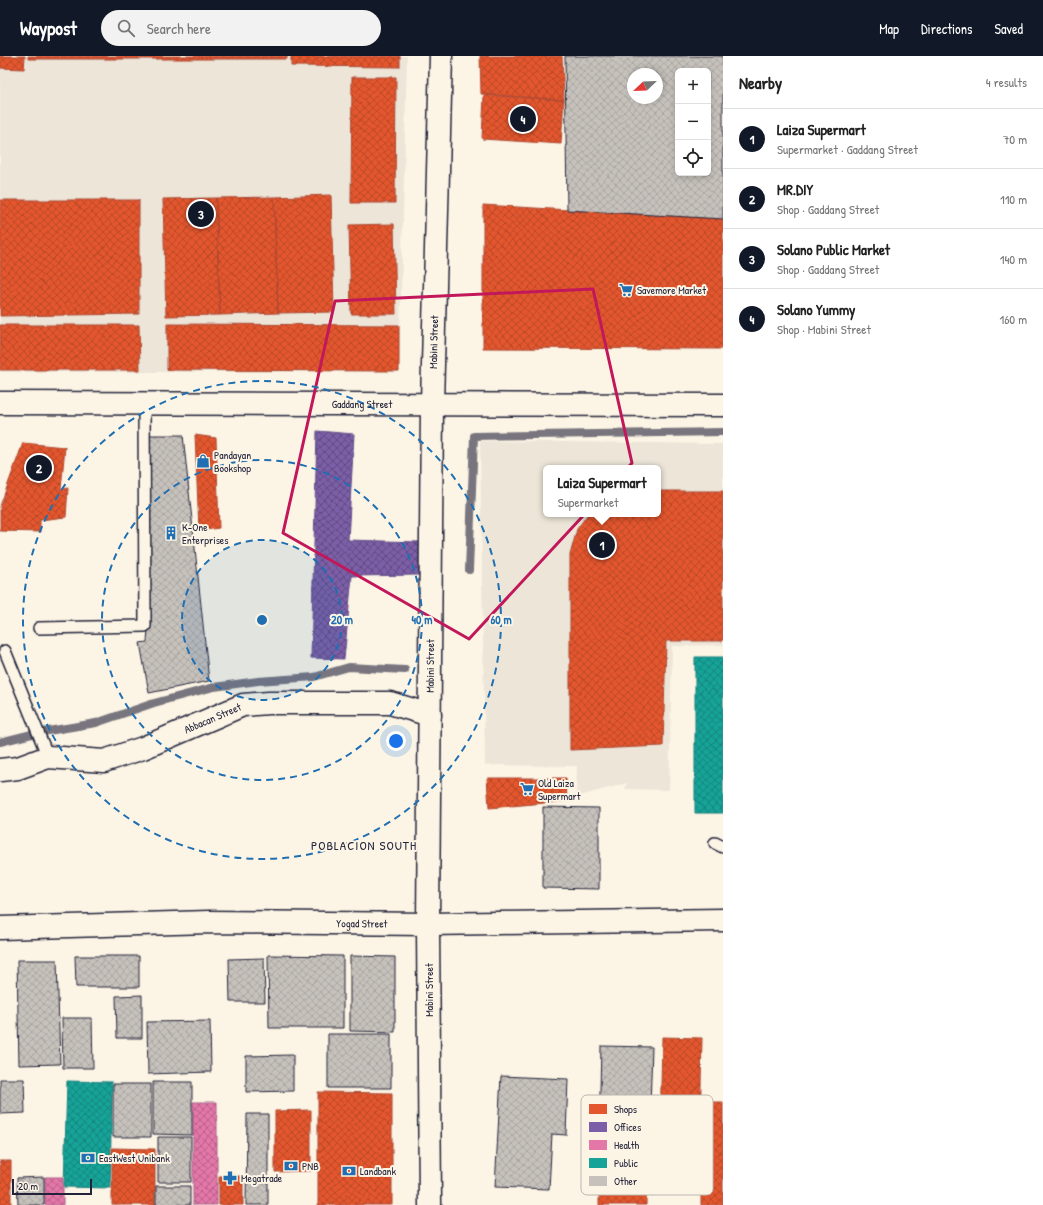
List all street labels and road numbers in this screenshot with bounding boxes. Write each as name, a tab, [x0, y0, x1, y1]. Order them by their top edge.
street label: Mabini Street	[426, 315, 441, 369]
street label: Gaddang Street	[332, 397, 393, 411]
street label: Mabini Street	[423, 639, 437, 693]
street label: Abbacan Street	[182, 700, 243, 736]
street label: Yogad Street	[336, 916, 388, 931]
street label: Mabini Street	[422, 963, 436, 1017]

